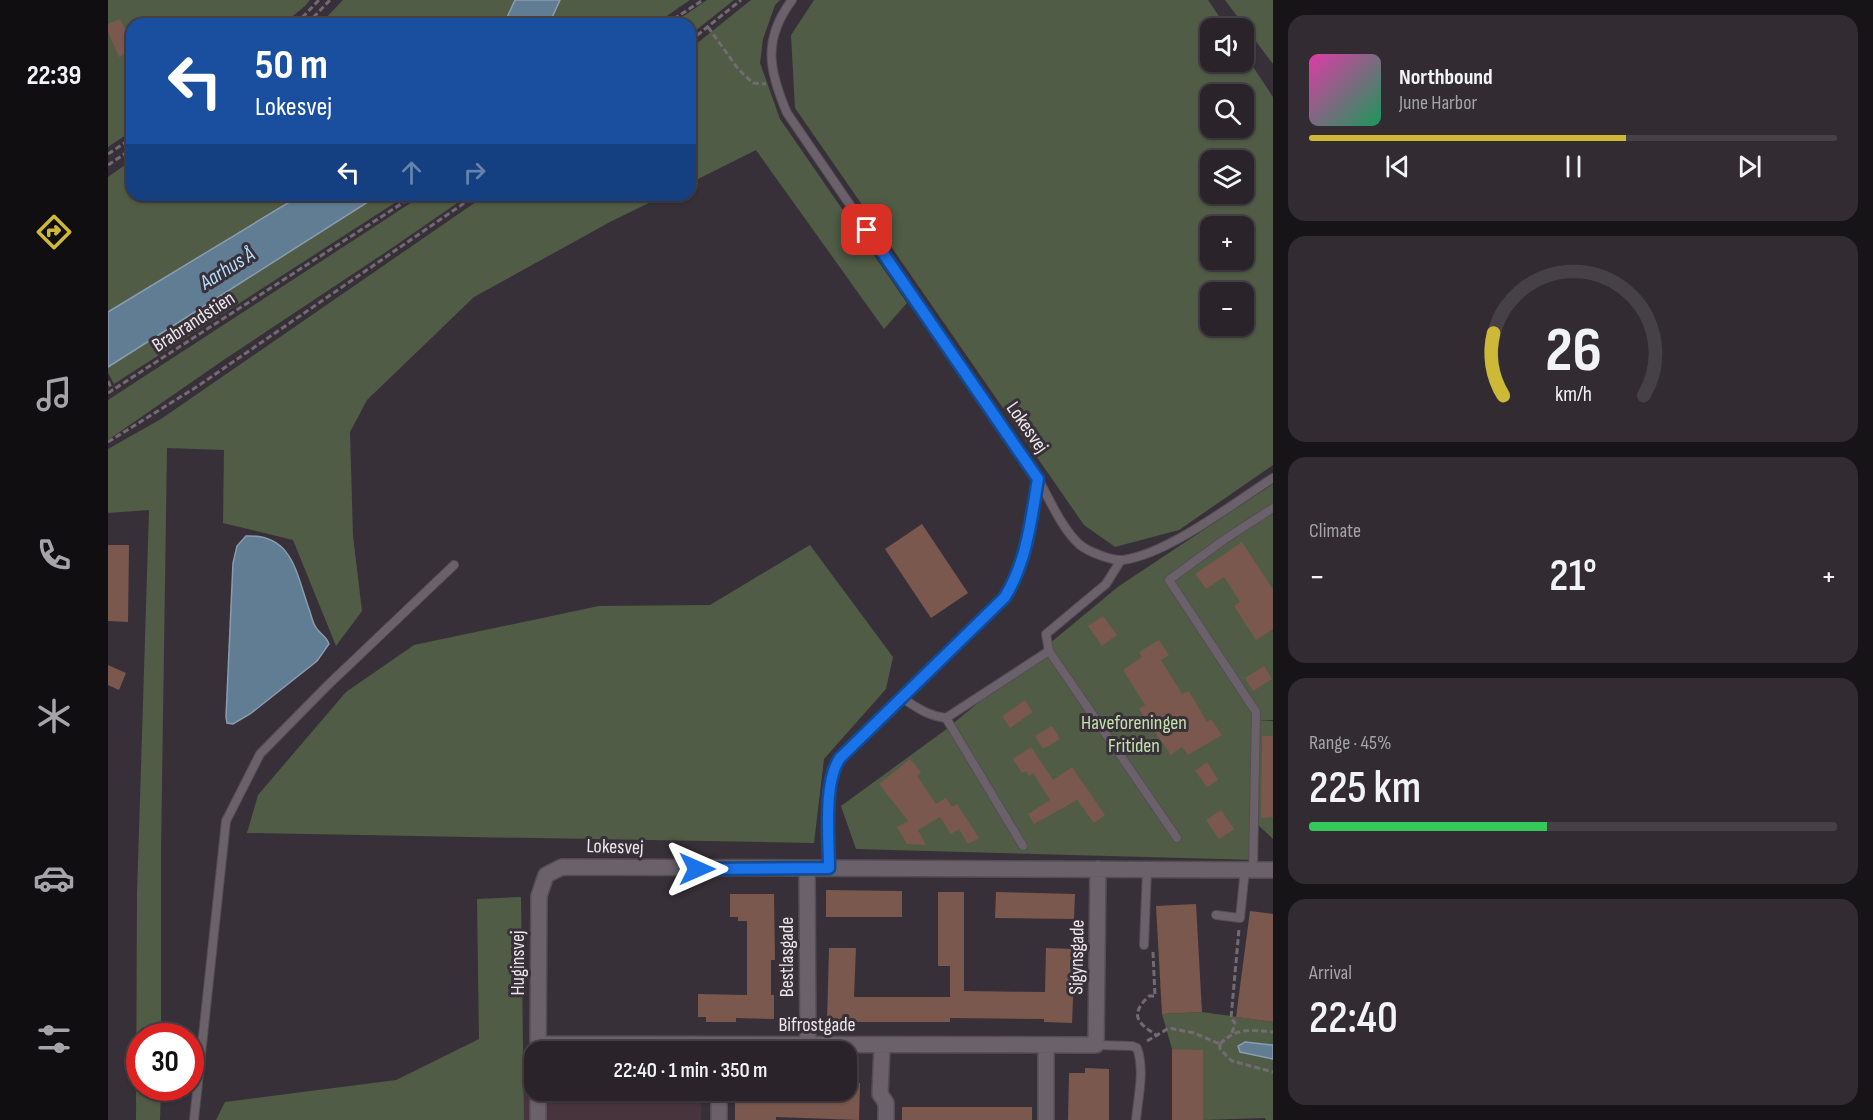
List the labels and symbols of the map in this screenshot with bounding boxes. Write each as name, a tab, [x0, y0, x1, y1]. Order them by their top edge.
pin	[841, 204, 892, 255]
water label: Aarhus Å	[194, 242, 260, 296]
street label: Brabrandstien	[148, 286, 239, 357]
street label: Lokesvej	[1001, 397, 1053, 458]
park label: Haveforeningen Fritiden	[1081, 711, 1187, 758]
street label: Lokesvej	[586, 834, 644, 860]
position arrow	[665, 837, 729, 901]
street label: Bestlasgade	[775, 917, 799, 997]
street label: Sigynsgade	[1064, 919, 1090, 995]
street label: Huginsvej	[506, 930, 530, 996]
street label: Bifrostgade	[778, 1013, 856, 1037]
speed limit sign: 30	[126, 1023, 204, 1101]

